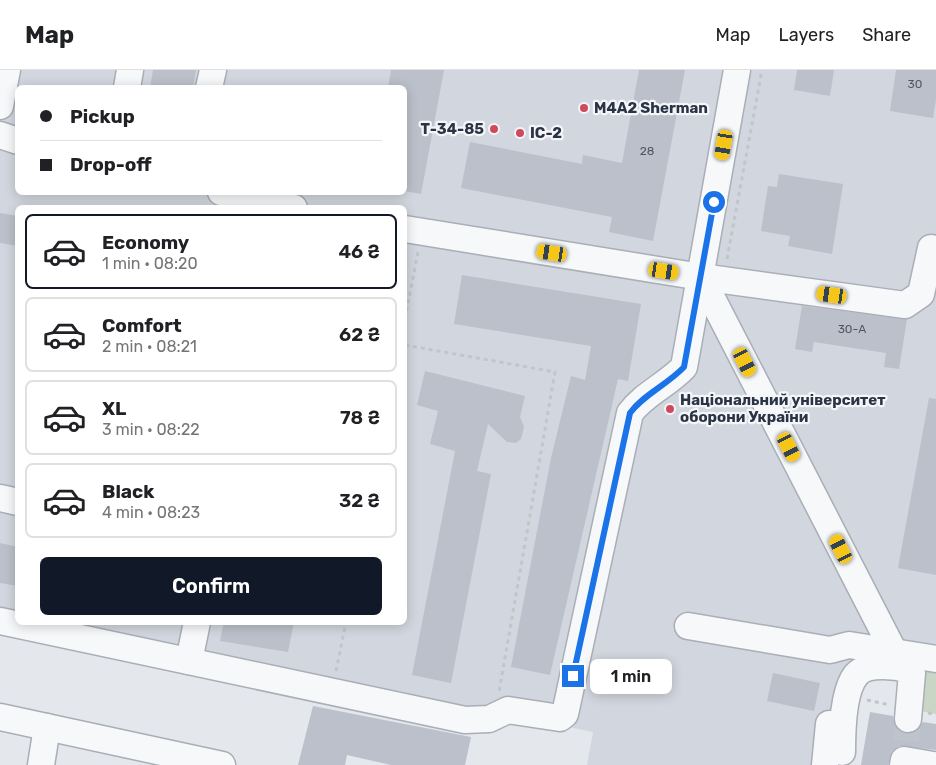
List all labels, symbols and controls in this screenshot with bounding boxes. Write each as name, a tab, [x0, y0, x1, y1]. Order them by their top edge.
text: Map	[25, 21, 74, 49]
text: Map	[716, 24, 751, 46]
text: Layers	[779, 24, 834, 46]
text: Share	[862, 24, 911, 46]
house number: 30	[908, 77, 922, 91]
place label: M4A2 Sherman	[594, 99, 708, 117]
marker: M4A2 Sherman	[578, 102, 590, 114]
text: Pickup	[70, 105, 135, 128]
place label: Т-34-85	[420, 120, 484, 138]
marker: Т-34-85	[488, 123, 500, 135]
place label: ІС-2	[530, 124, 562, 142]
marker: ІС-2	[514, 127, 526, 139]
car	[714, 129, 733, 161]
house number: 28	[640, 144, 654, 158]
text: Drop-off	[70, 153, 152, 176]
route start	[703, 191, 725, 213]
icon: car	[42, 229, 87, 274]
text: Economy	[102, 231, 189, 254]
text: 46 ₴	[338, 240, 380, 263]
car	[536, 243, 567, 263]
text: 1 min · 08:20	[102, 254, 198, 273]
car	[648, 261, 679, 281]
car	[816, 285, 847, 305]
icon: car	[42, 312, 87, 357]
text: Comfort	[102, 314, 182, 337]
house number: 30-А	[838, 322, 866, 336]
text: 62 ₴	[339, 323, 380, 346]
text: 2 min · 08:21	[102, 337, 197, 356]
car	[731, 345, 758, 379]
place label: Національний університет оборони України	[680, 391, 886, 426]
icon: car	[42, 395, 87, 440]
text: XL	[102, 397, 126, 420]
marker: Національний університет оборони України	[664, 403, 676, 415]
text: 78 ₴	[340, 406, 380, 429]
text: 3 min · 08:22	[102, 420, 200, 439]
car	[775, 430, 802, 464]
icon: car	[42, 478, 87, 523]
text: Black	[102, 480, 154, 503]
text: 32 ₴	[339, 489, 380, 512]
text: 4 min · 08:23	[102, 503, 200, 522]
car	[827, 532, 854, 566]
button: Confirm	[40, 557, 382, 615]
callout: 1 min	[590, 658, 673, 694]
route end	[562, 665, 584, 687]
text: 1 min	[611, 667, 651, 686]

